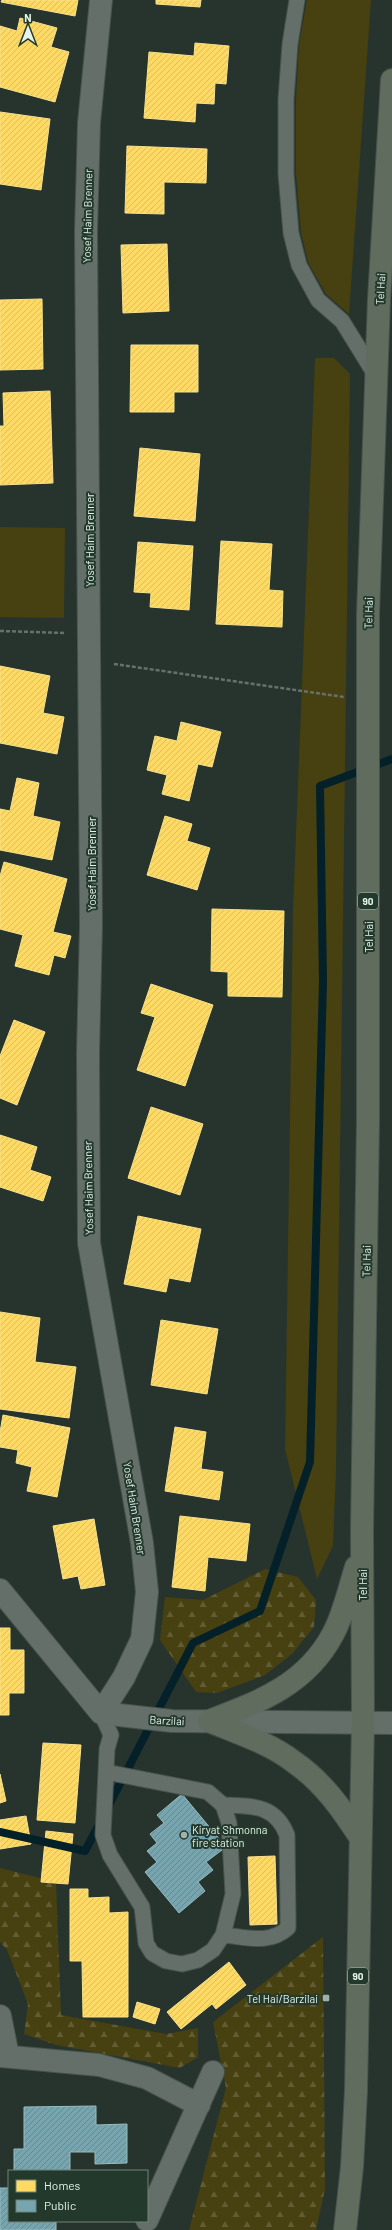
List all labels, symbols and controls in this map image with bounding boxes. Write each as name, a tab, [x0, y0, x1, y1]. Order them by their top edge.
north arrow	[8, 8, 48, 48]
text: N	[24, 11, 32, 24]
street label: Yosef Haim Brenner	[80, 169, 94, 263]
street label: Tel Hai	[373, 273, 387, 305]
street label: Yosef Haim Brenner	[83, 493, 96, 587]
street label: Tel Hai	[361, 597, 375, 629]
street label: Yosef Haim Brenner	[85, 817, 98, 911]
road number: 90	[358, 893, 378, 909]
street label: Tel Hai	[362, 921, 375, 953]
street label: Yosef Haim Brenner	[81, 1141, 95, 1235]
street label: Tel Hai	[359, 1245, 373, 1277]
street label: Yosef Haim Brenner	[121, 1461, 149, 1555]
street label: Tel Hai	[356, 1569, 369, 1601]
street label: Barzilai	[149, 1713, 185, 1727]
place label: Kiryat Shmonna fire station	[192, 1823, 267, 1849]
marker: Kiryat Shmonna fire station	[179, 1830, 189, 1840]
road number: 90	[348, 1968, 368, 1984]
place label: Tel Hai/Barzilai	[247, 1992, 318, 2005]
marker: Tel Hai/Barzilai	[321, 1993, 331, 2003]
legend	[8, 2170, 148, 2222]
text: Homes	[44, 2178, 81, 2192]
text: Public	[44, 2198, 76, 2212]

